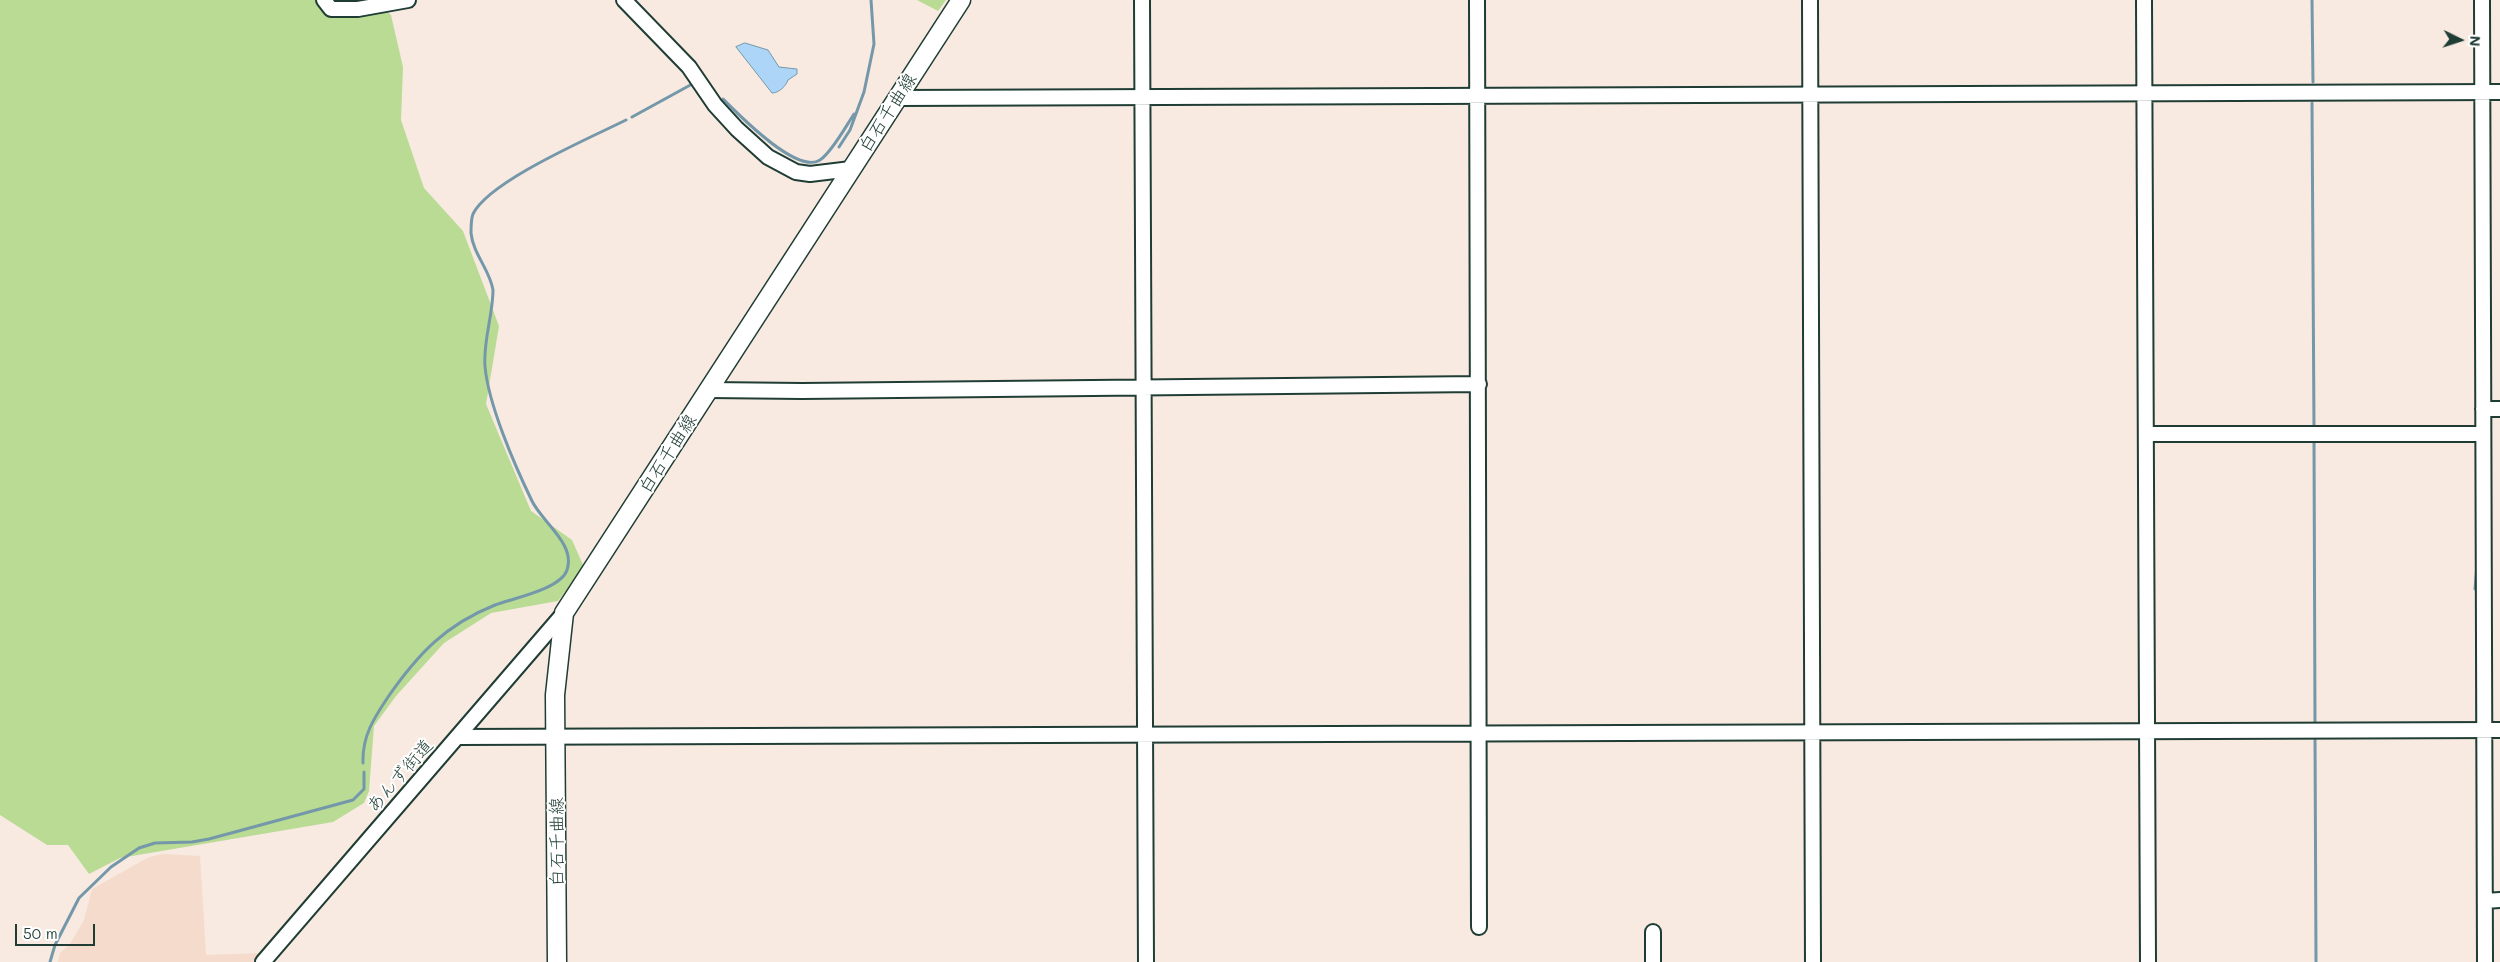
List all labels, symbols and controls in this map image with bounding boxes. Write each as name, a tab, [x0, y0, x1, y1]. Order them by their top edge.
north arrow	[2435, 15, 2485, 65]
text: N	[2466, 35, 2485, 47]
street label: 白石千曲線	[854, 69, 922, 157]
street label: 白石千曲線	[634, 410, 702, 498]
street label: あんず街道	[362, 735, 438, 817]
street label: 白石千曲線	[546, 797, 568, 887]
scale bar	[18, 914, 98, 946]
text: 50 m	[23, 923, 58, 943]

